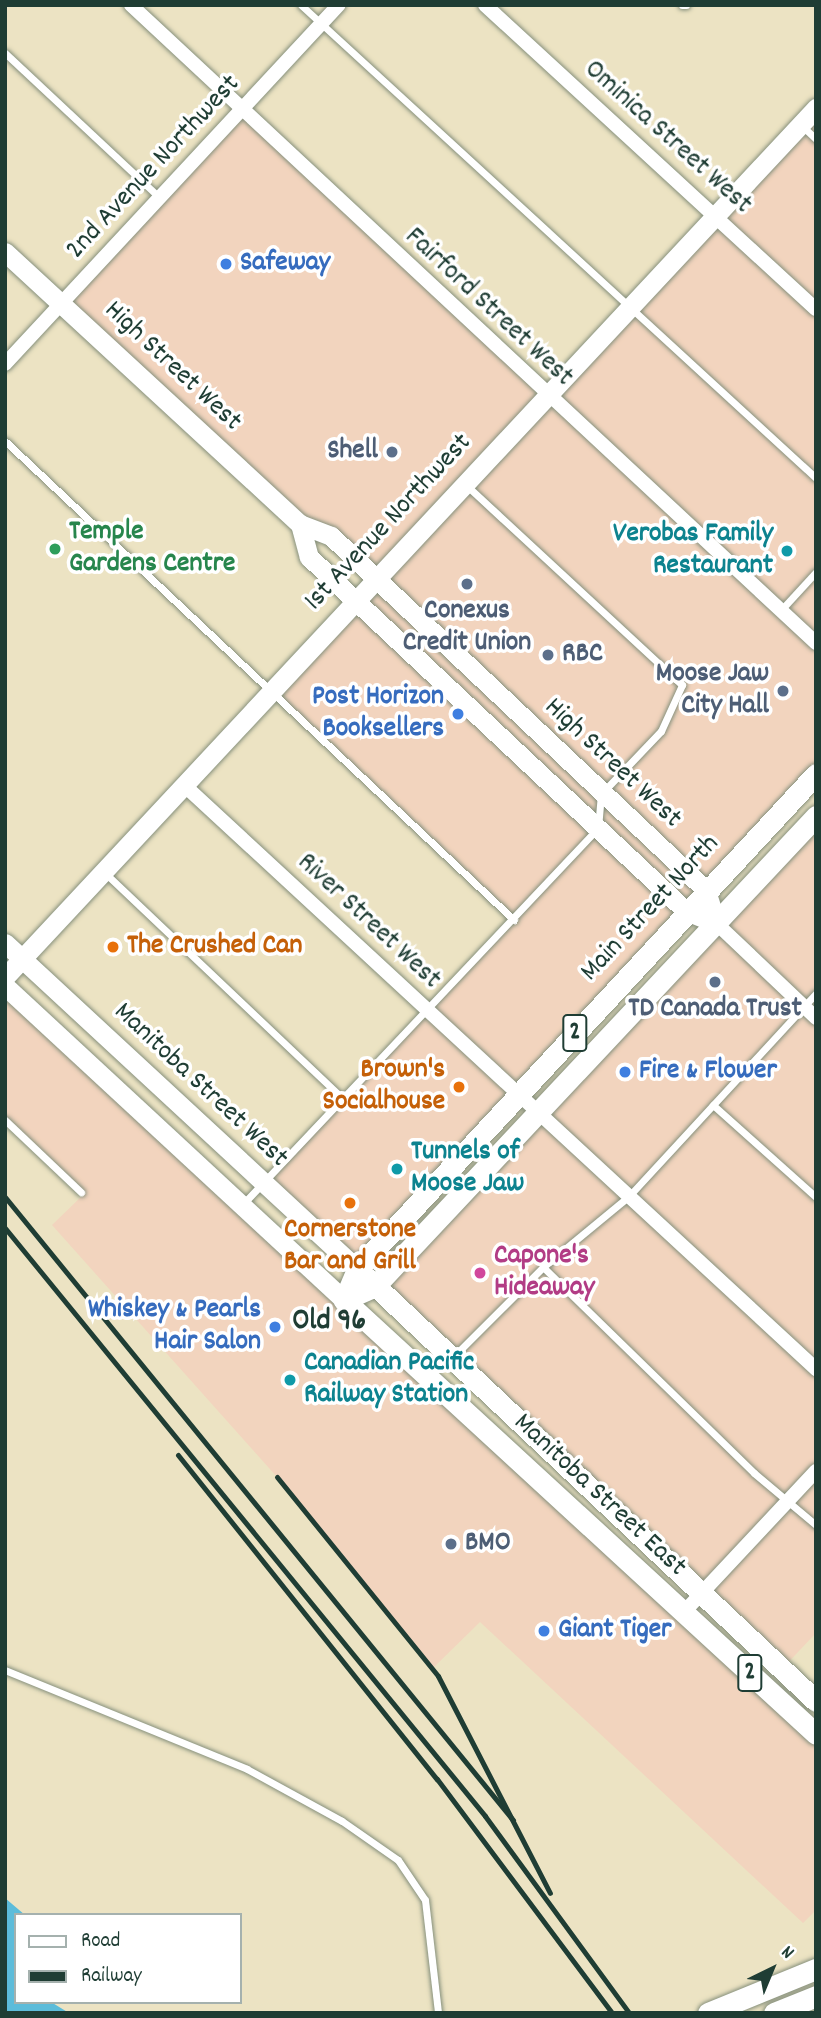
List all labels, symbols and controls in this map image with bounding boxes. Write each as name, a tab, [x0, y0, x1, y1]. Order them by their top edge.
street label: Ominica Street West	[576, 54, 758, 222]
street label: 2nd Avenue Northwest	[60, 69, 248, 267]
street label: Fairford Street West	[397, 221, 579, 395]
place label: Safeway	[240, 247, 330, 281]
marker: Safeway	[218, 256, 234, 272]
street label: High Street West	[96, 295, 248, 439]
street label: 1st Avenue Northwest	[298, 427, 480, 619]
place label: Shell	[327, 435, 378, 469]
marker: Shell	[384, 444, 400, 460]
place label: Temple Gardens Centre	[69, 516, 235, 582]
place label: Verobas Family Restaurant	[613, 518, 773, 584]
marker: Temple Gardens Centre	[47, 541, 63, 557]
marker: Verobas Family Restaurant	[779, 543, 795, 559]
marker: Conexus Credit Union	[459, 576, 475, 592]
place label: Conexus Credit Union	[403, 595, 531, 661]
place label: RBC	[562, 638, 603, 672]
marker: RBC	[540, 647, 556, 663]
place label: Moose Jaw City Hall	[656, 658, 769, 724]
place label: Post Horizon Booksellers	[312, 681, 444, 747]
marker: Moose Jaw City Hall	[775, 683, 791, 699]
street label: High Street West	[536, 692, 688, 836]
marker: Post Horizon Booksellers	[450, 706, 466, 722]
street label: Main Street North	[575, 829, 727, 989]
street label: River Street West	[289, 847, 447, 997]
place label: The Crushed Can	[127, 930, 302, 964]
marker: The Crushed Can	[105, 939, 121, 955]
marker: TD Canada Trust	[707, 974, 723, 990]
place label: TD Canada Trust	[628, 993, 802, 1027]
street label: Manitoba Street West	[106, 996, 294, 1176]
road number: 2	[561, 1010, 589, 1056]
place label: Brown's Socialhouse	[323, 1054, 445, 1120]
place label: Fire & Flower	[639, 1055, 777, 1089]
marker: Fire & Flower	[617, 1064, 633, 1080]
marker: Brown's Socialhouse	[451, 1079, 467, 1095]
place label: Tunnels of Moose Jaw	[411, 1136, 524, 1202]
marker: Tunnels of Moose Jaw	[389, 1161, 405, 1177]
marker: Cornerstone Bar and Grill	[342, 1195, 358, 1211]
place label: Cornerstone Bar and Grill	[284, 1214, 416, 1280]
place label: Capone's Hideaway	[494, 1240, 595, 1306]
marker: Capone's Hideaway	[472, 1265, 488, 1281]
place label: Whiskey & Pearls Hair Salon	[88, 1294, 261, 1360]
district label: Old 96	[292, 1305, 366, 1341]
marker: Whiskey & Pearls Hair Salon	[267, 1319, 283, 1335]
place label: Canadian Pacific Railway Station	[304, 1347, 474, 1413]
marker: Canadian Pacific Railway Station	[282, 1372, 298, 1388]
street label: Manitoba Street East	[505, 1407, 693, 1585]
place label: BMO	[465, 1527, 511, 1561]
marker: BMO	[443, 1536, 459, 1552]
place label: Giant Tiger	[558, 1614, 671, 1648]
marker: Giant Tiger	[536, 1623, 552, 1639]
road number: 2	[736, 1650, 764, 1696]
legend	[14, 1913, 242, 2004]
text: Road	[81, 1927, 120, 1957]
north arrow	[737, 1934, 807, 2004]
text: N	[774, 1940, 799, 1966]
text: Railway	[81, 1962, 142, 1992]

